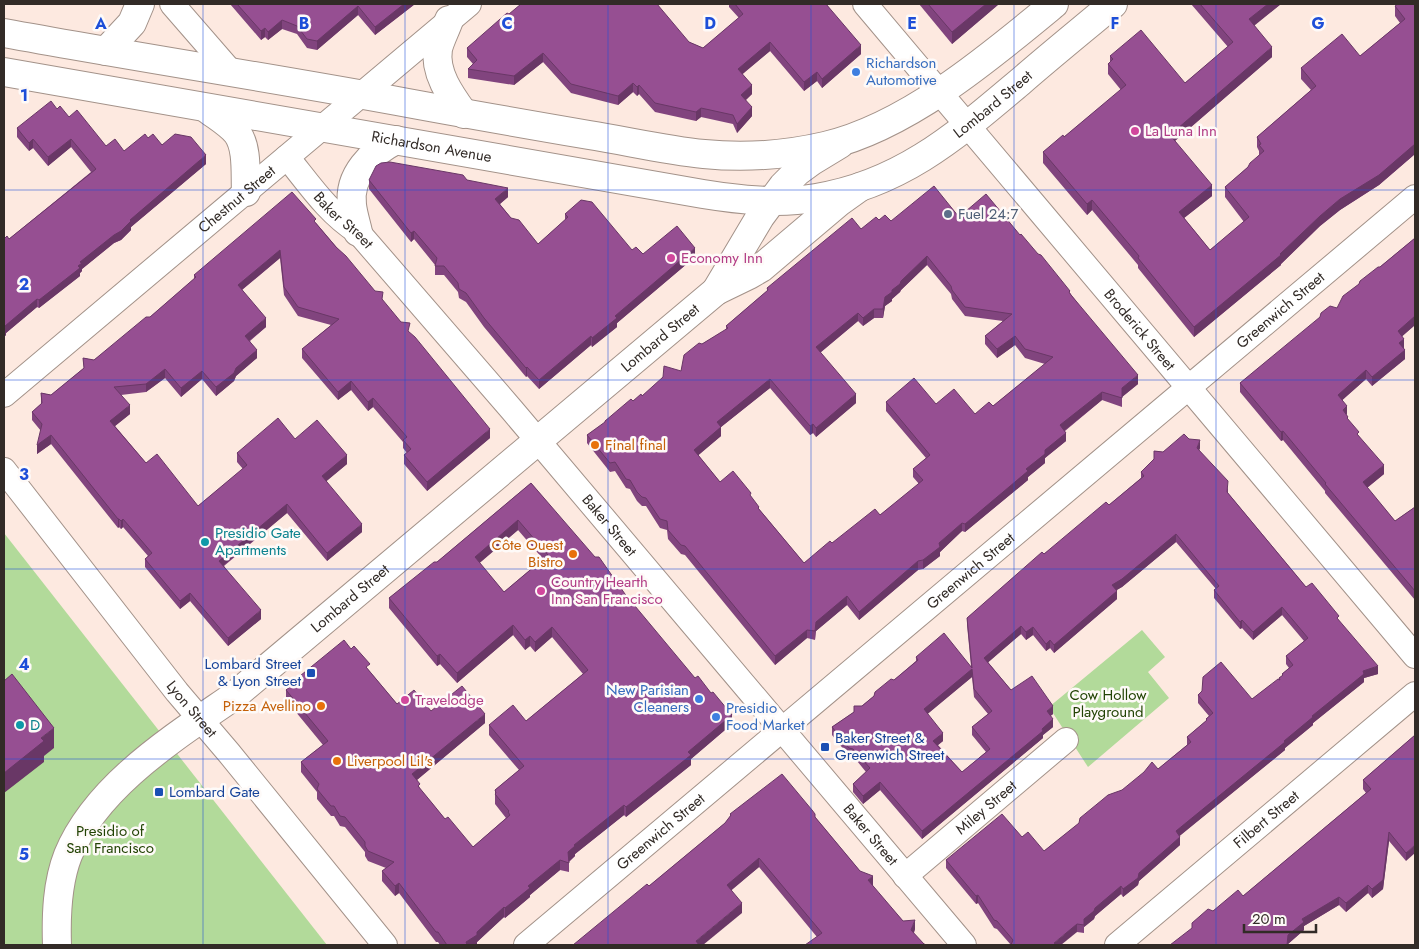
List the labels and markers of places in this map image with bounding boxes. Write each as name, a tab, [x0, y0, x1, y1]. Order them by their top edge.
place label: Richardson Automotive	[866, 52, 937, 91]
marker: Richardson Automotive	[850, 66, 862, 78]
place label: La Luna Inn	[1145, 120, 1217, 142]
marker: La Luna Inn	[1129, 125, 1141, 137]
place label: Fuel 24:7	[958, 203, 1019, 225]
marker: Fuel 24:7	[942, 208, 954, 220]
place label: Economy Inn	[681, 247, 763, 269]
marker: Economy Inn	[665, 252, 677, 264]
place label: Final final	[605, 434, 666, 456]
marker: Final final	[589, 439, 601, 451]
place label: Presidio Gate Apartments	[215, 522, 301, 561]
place label: Côte Ouest Bistro	[492, 534, 563, 573]
marker: Presidio Gate Apartments	[199, 536, 211, 548]
marker: Côte Ouest Bistro	[567, 548, 579, 560]
place label: Country Hearth Inn San Francisco	[551, 571, 663, 610]
marker: Country Hearth Inn San Francisco	[535, 585, 547, 597]
place label: Lombard Street & Lyon Street	[205, 653, 301, 692]
marker: Lombard Street & Lyon Street	[305, 667, 317, 679]
place label: New Parisian Cleaners	[606, 679, 689, 718]
place label: Travelodge	[415, 689, 484, 711]
marker: New Parisian Cleaners	[693, 693, 705, 705]
marker: Travelodge	[399, 694, 411, 706]
place label: Pizza Avellino	[223, 695, 311, 717]
place label: Presidio Food Market	[726, 697, 805, 736]
marker: Pizza Avellino	[315, 700, 327, 712]
marker: Presidio Food Market	[710, 711, 722, 723]
place label: D	[30, 714, 40, 736]
marker: D	[14, 719, 26, 731]
place label: Baker Street & Greenwich Street	[835, 727, 945, 766]
marker: Baker Street & Greenwich Street	[819, 741, 831, 753]
place label: Liverpool Lil's	[347, 750, 433, 772]
marker: Liverpool Lil's	[331, 755, 343, 767]
place label: Lombard Gate	[169, 781, 260, 803]
marker: Lombard Gate	[153, 786, 165, 798]

